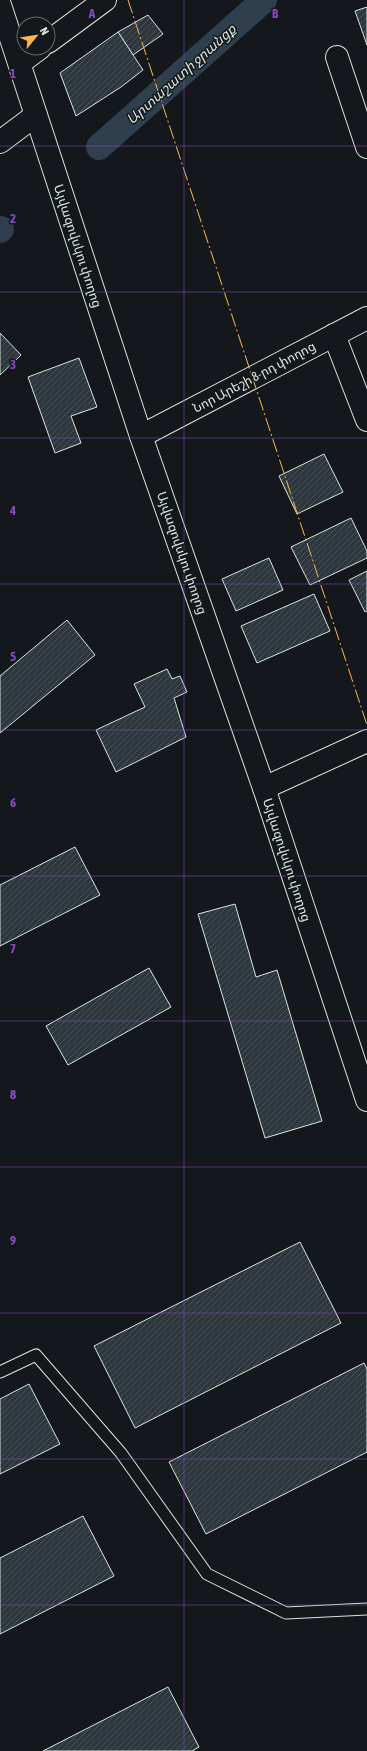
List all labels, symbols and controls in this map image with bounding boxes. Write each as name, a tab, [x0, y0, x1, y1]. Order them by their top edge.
text: A	[88, 6, 96, 21]
text: B	[272, 6, 279, 21]
north arrow	[16, 16, 56, 56]
water label: Արտաշատի ջրանցք	[123, 20, 240, 128]
text: N	[38, 25, 51, 37]
text: 1	[10, 66, 16, 81]
street label: Այվազովսկու փողոց	[51, 182, 105, 310]
text: 2	[10, 211, 16, 226]
street label: Նոր Արեշի 8-րդ փողոց	[190, 338, 318, 416]
text: 3	[10, 357, 16, 372]
street label: Այվազովսկու փողոց	[154, 490, 210, 616]
text: 4	[9, 503, 16, 518]
text: 5	[10, 649, 16, 664]
text: 6	[10, 795, 16, 810]
street label: Այվազովսկու փողոց	[260, 796, 314, 924]
text: 7	[10, 941, 16, 956]
text: 8	[10, 1087, 16, 1102]
text: 9	[10, 1233, 16, 1248]

